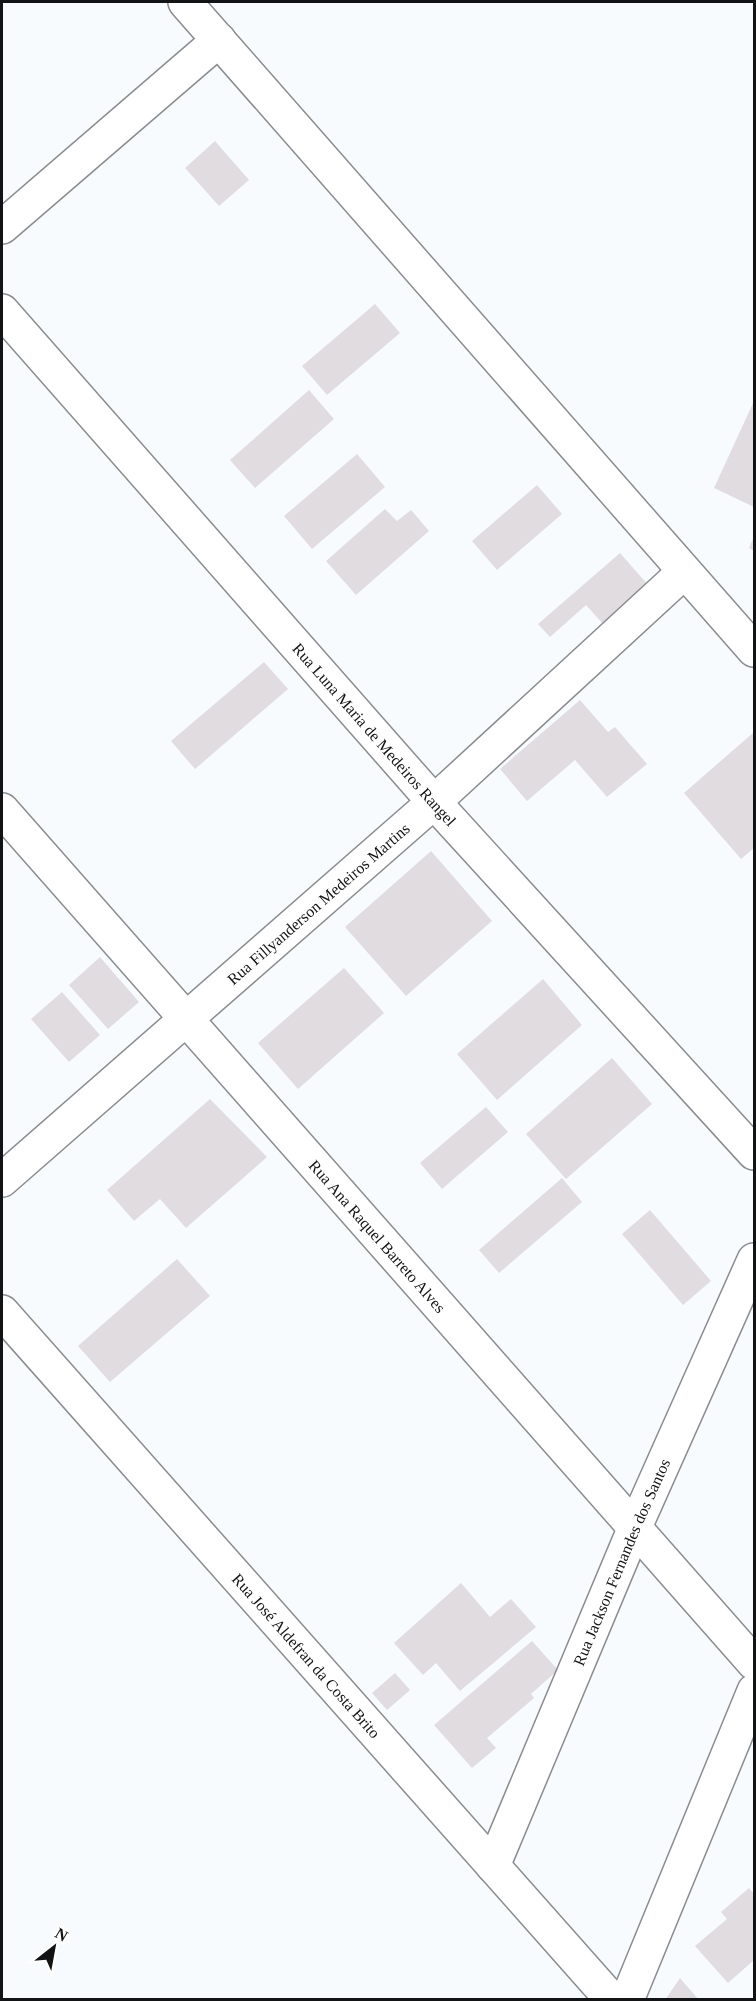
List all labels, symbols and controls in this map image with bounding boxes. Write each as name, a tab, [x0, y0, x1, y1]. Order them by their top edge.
street label: Rua Luna Maria de Medeiros Rangel	[289, 640, 460, 830]
street label: Rua Fillyanderson Medeiros Martins	[224, 820, 413, 988]
street label: Rua Ana Raquel Barreto Alves	[306, 1157, 449, 1316]
street label: Rua Jackson Fernandes dos Santos	[570, 1456, 673, 1668]
street label: Rua José Aldefran da Costa Brito	[229, 1570, 383, 1741]
north arrow	[24, 1917, 84, 1977]
text: N	[52, 1924, 71, 1945]

